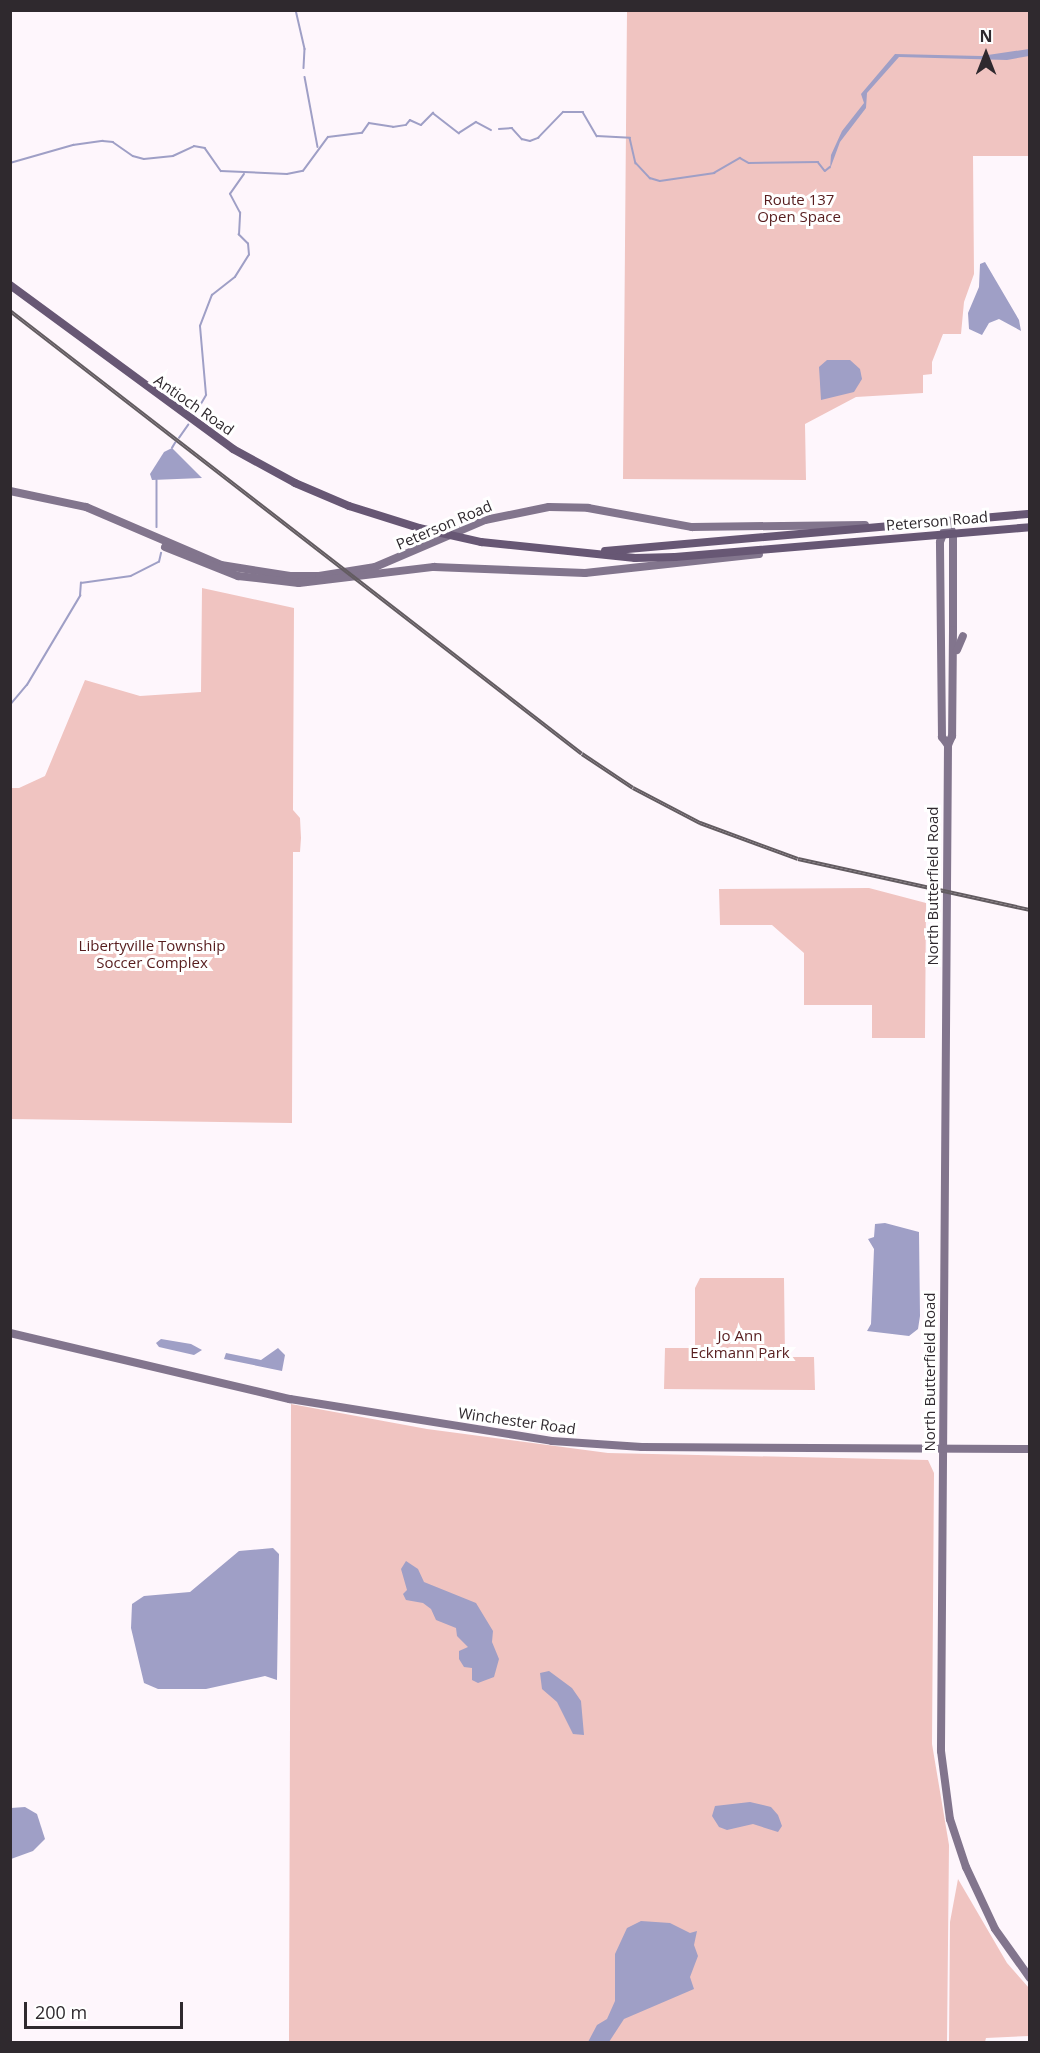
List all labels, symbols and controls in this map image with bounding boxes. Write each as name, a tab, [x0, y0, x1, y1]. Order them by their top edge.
north arrow	[956, 24, 1016, 84]
text: N	[979, 25, 993, 47]
park label: Route 137 Open Space	[757, 190, 841, 225]
street label: Antioch Road	[151, 371, 237, 439]
street label: Peterson Road	[393, 497, 495, 553]
street label: Peterson Road	[885, 508, 989, 534]
street label: North Butterfield Road	[924, 807, 942, 965]
park label: Libertyville Township Soccer Complex	[79, 936, 225, 971]
street label: North Butterfield Road	[921, 1293, 939, 1451]
park label: Jo Ann Eckmann Park	[690, 1326, 790, 1361]
street label: Winchester Road	[457, 1404, 577, 1438]
scale bar	[27, 1990, 186, 2028]
text: 200 m	[35, 2000, 87, 2024]

